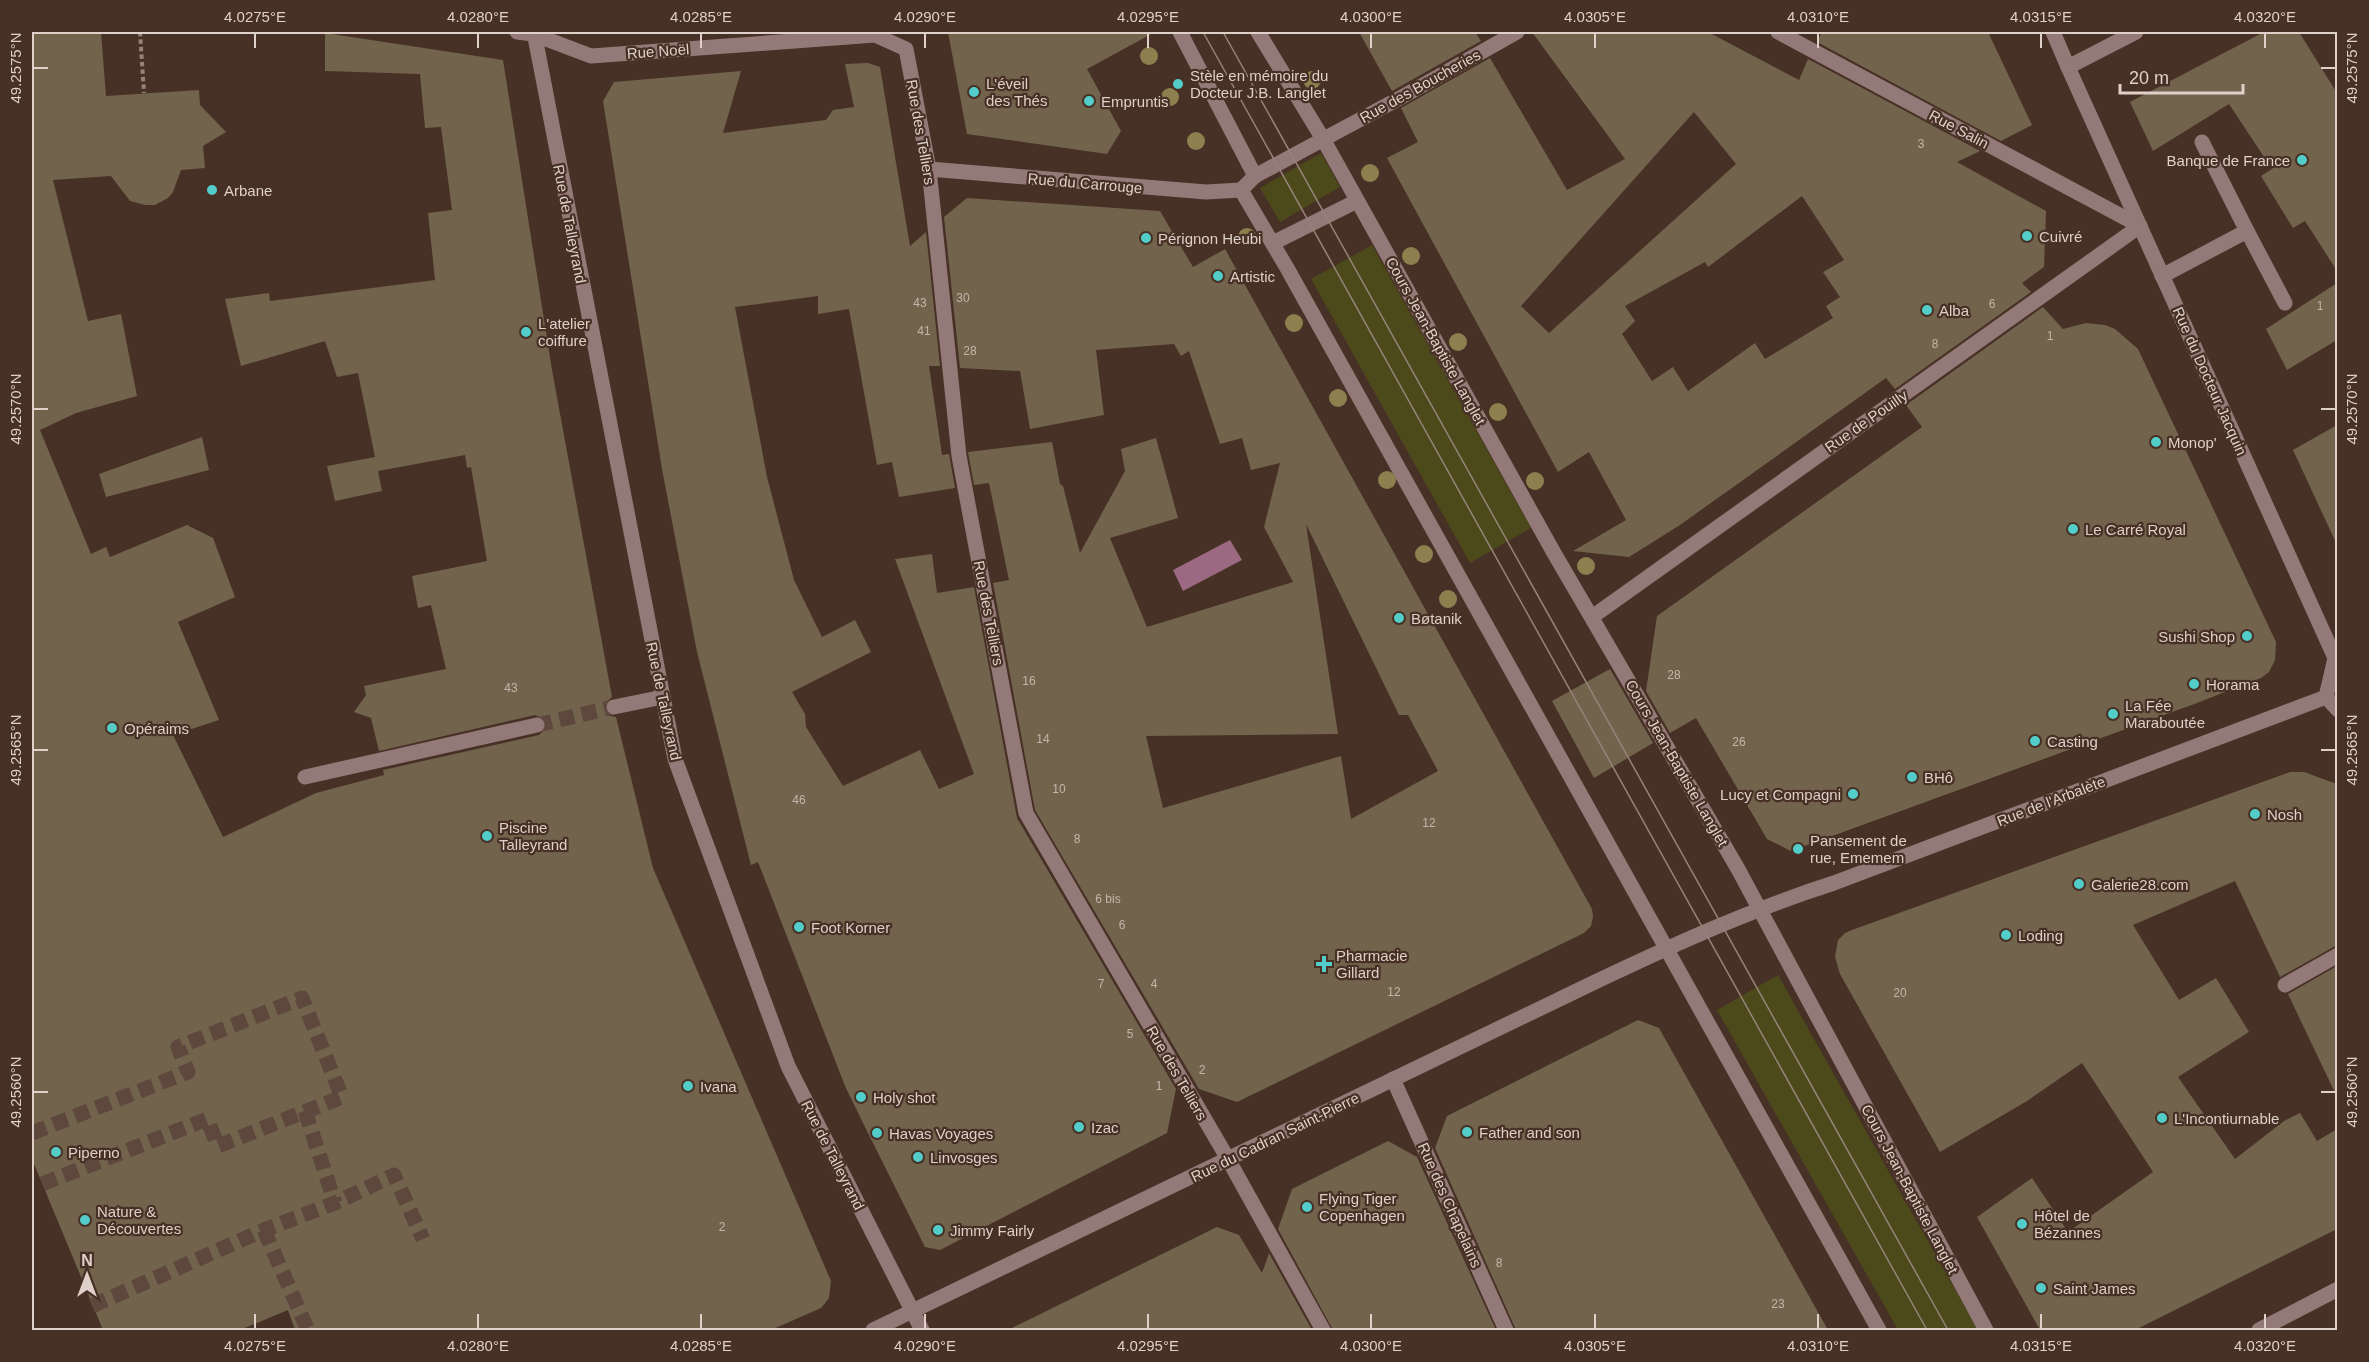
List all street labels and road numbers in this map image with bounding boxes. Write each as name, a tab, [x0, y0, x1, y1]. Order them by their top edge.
street label: Rue Noël	[626, 40, 690, 62]
street label: Rue des Boucheries	[1357, 46, 1483, 126]
street label: Rue des Telliers	[903, 78, 939, 186]
street label: Rue Salin	[1926, 106, 1992, 152]
street label: Rue de Talleyrand	[550, 163, 590, 285]
street label: Rue du Carrouge	[1027, 170, 1143, 196]
street label: Cours Jean-Baptiste Langlet	[1383, 254, 1490, 429]
street label: Rue du Docteur Jacquin	[2170, 304, 2250, 458]
street label: Rue de Pouilly	[1822, 386, 1911, 456]
street label: Rue des Telliers	[971, 559, 1007, 667]
street label: Rue de Talleyrand	[643, 640, 685, 762]
street label: Cours Jean-Baptiste Langlet	[1622, 677, 1732, 850]
street label: Rue de l'Arbalète	[1994, 773, 2108, 829]
street label: Rue des Telliers	[1143, 1023, 1211, 1123]
street label: Rue du Cadran Saint-Pierre	[1188, 1089, 1362, 1185]
street label: Rue de Talleyrand	[798, 1097, 868, 1213]
street label: Cours Jean-Baptiste Langlet	[1858, 1101, 1962, 1277]
street label: Rue des Chapelains	[1415, 1140, 1485, 1270]

